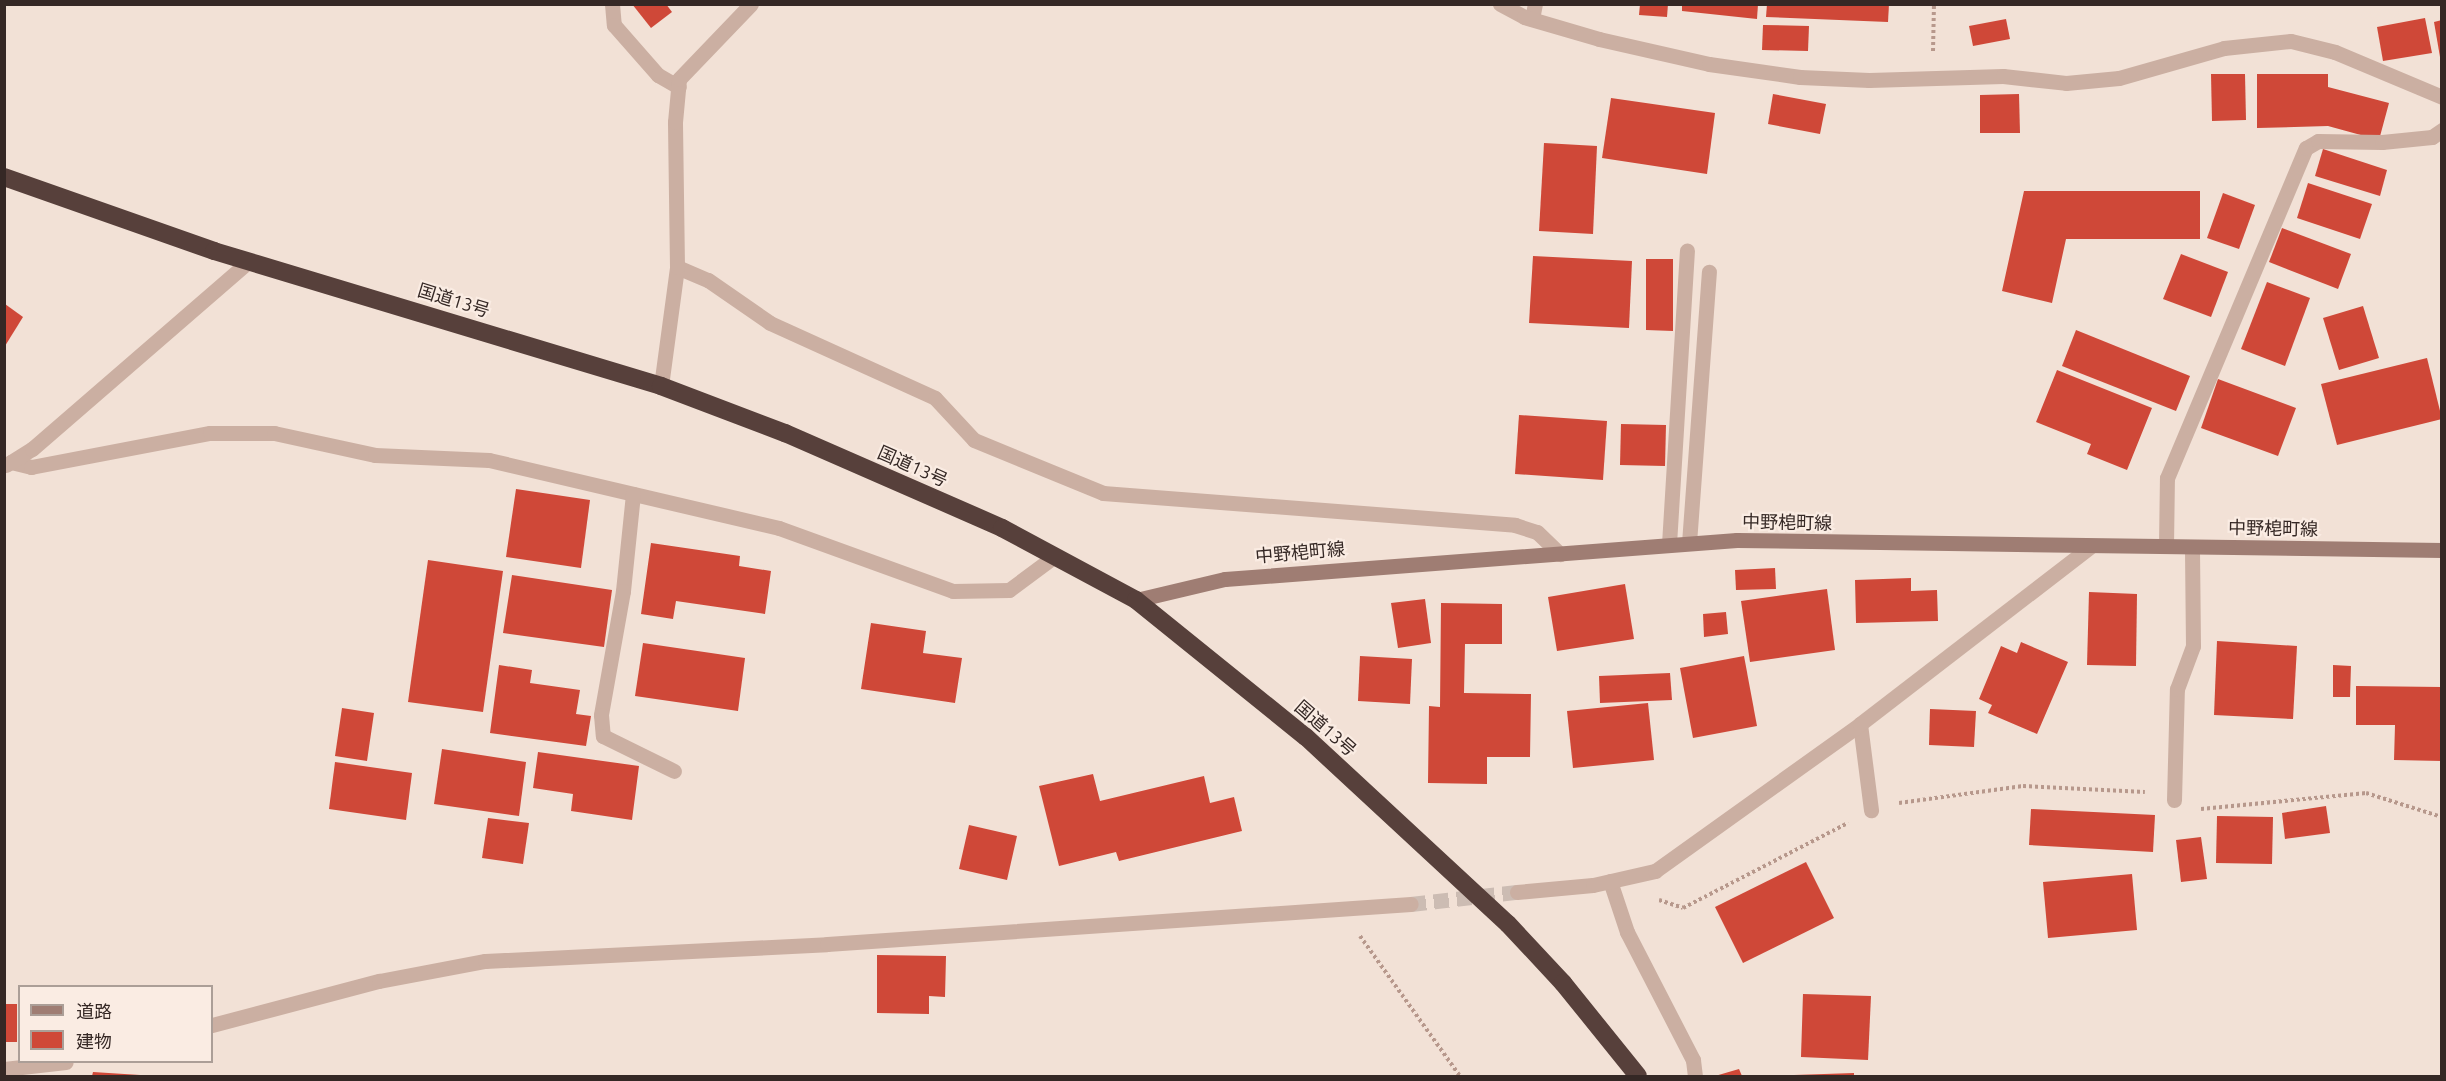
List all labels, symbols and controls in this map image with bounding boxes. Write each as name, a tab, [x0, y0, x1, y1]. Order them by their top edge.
street label: 国道13号	[415, 279, 493, 321]
street label: 国道13号	[875, 441, 951, 491]
street label: 中野梍町線	[1742, 510, 1832, 534]
street label: 中野梍町線	[2228, 516, 2318, 540]
street label: 中野梍町線	[1254, 537, 1346, 567]
street label: 国道13号	[1291, 695, 1361, 761]
legend	[18, 985, 213, 1063]
text: 道路	[76, 1001, 112, 1021]
text: 建物	[76, 1031, 112, 1051]

